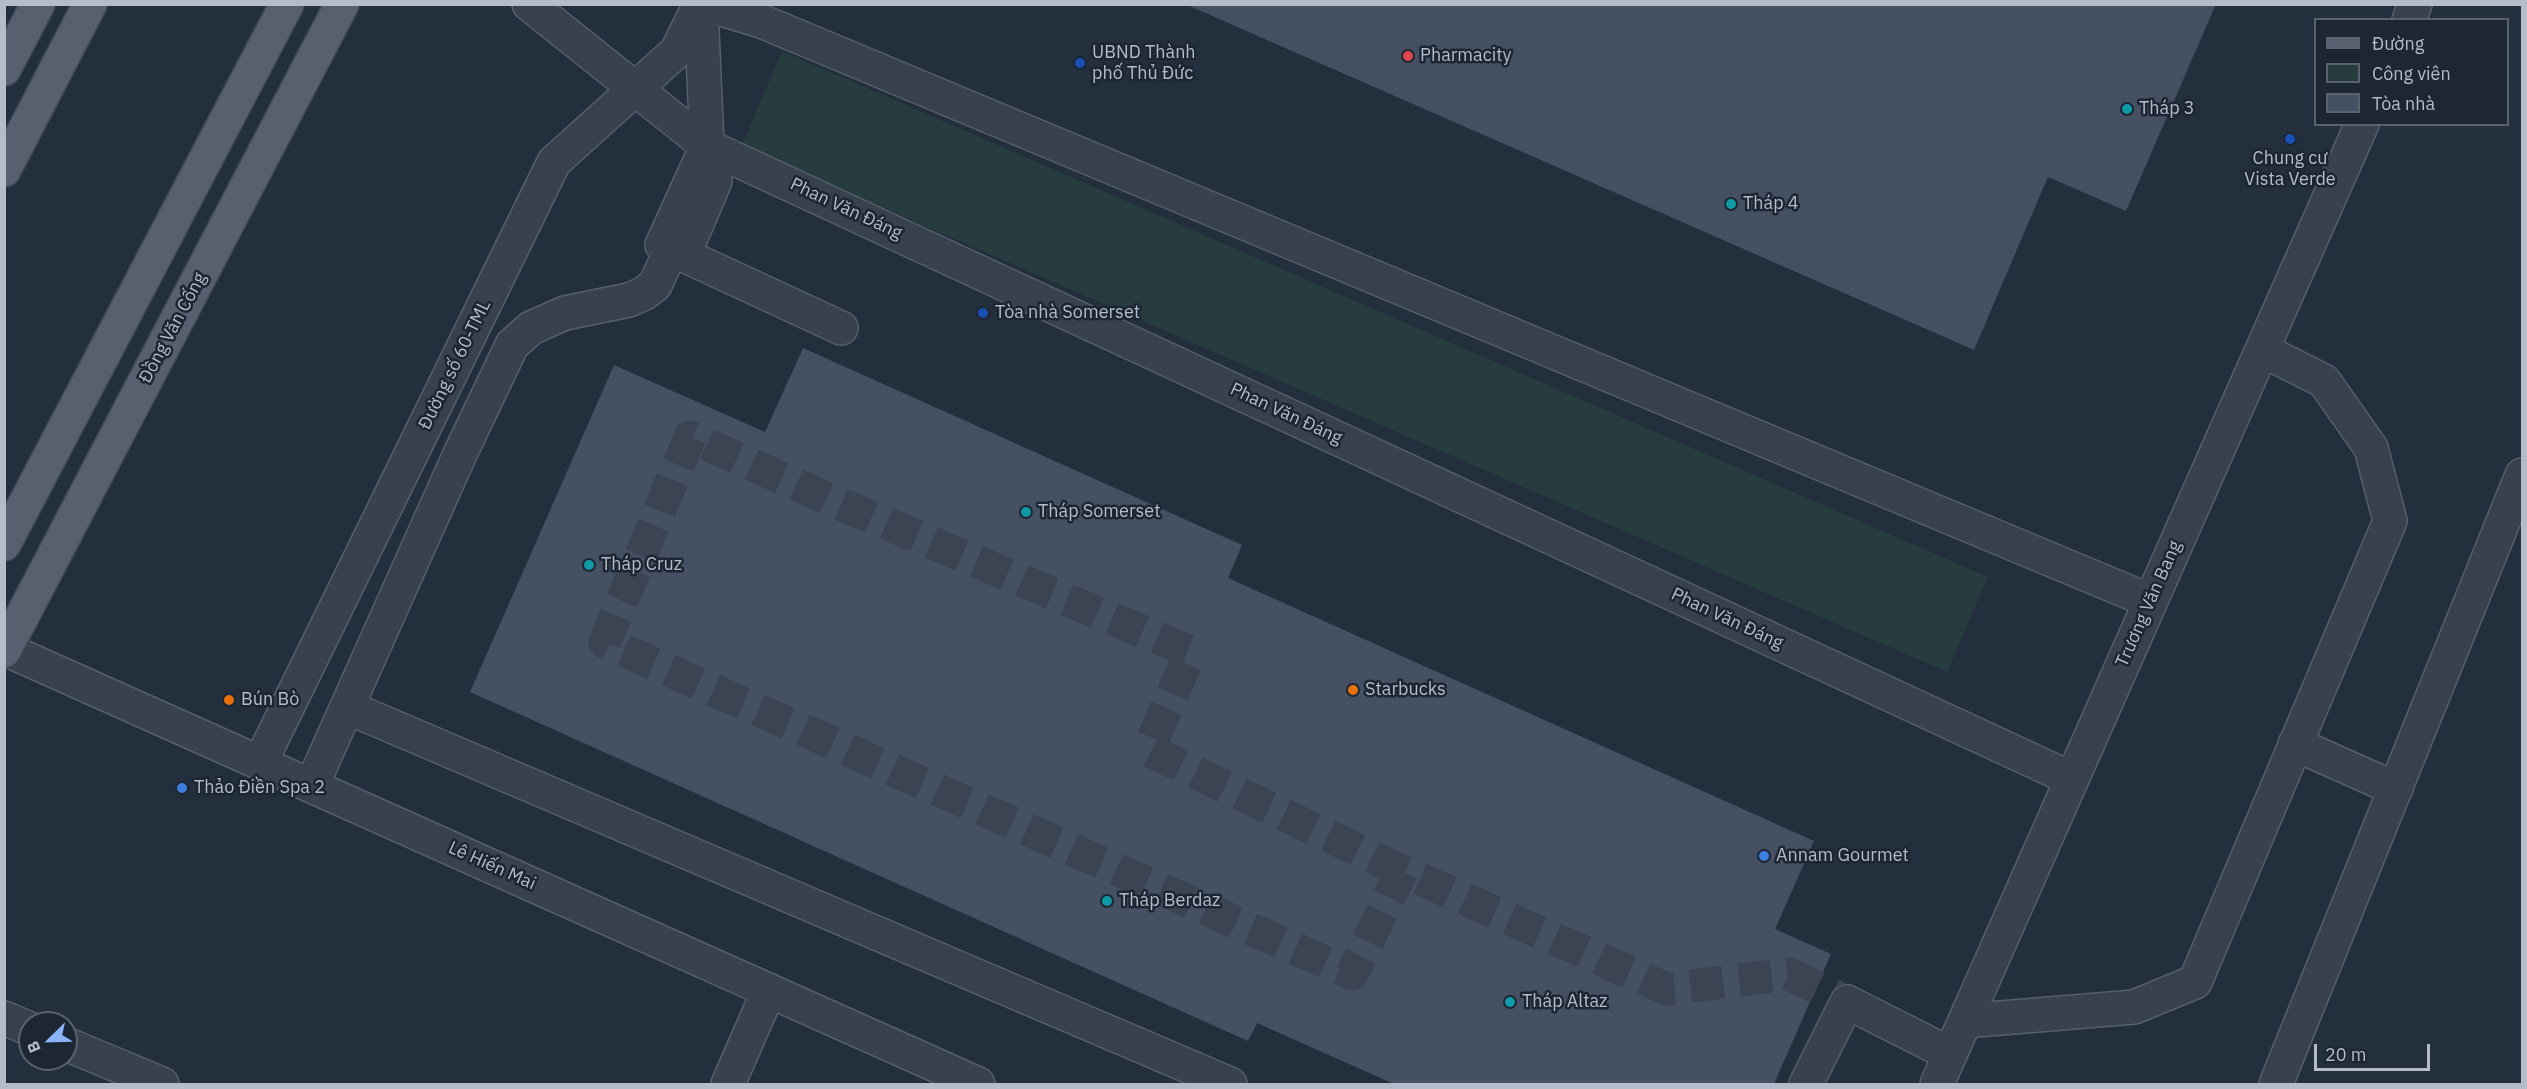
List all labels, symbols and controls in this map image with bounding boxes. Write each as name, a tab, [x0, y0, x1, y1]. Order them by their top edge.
legend	[2314, 18, 2509, 126]
text: Đường	[2372, 32, 2424, 55]
place label: UBND Thành phố Thủ Đức	[1092, 42, 1196, 84]
place label: Pharmacity	[1420, 45, 1512, 67]
marker: Pharmacity	[1401, 49, 1415, 63]
marker: UBND Thành phố Thủ Đức	[1073, 56, 1087, 70]
text: Công viên	[2372, 62, 2451, 85]
text: Tòa nhà	[2372, 92, 2435, 115]
place label: Tháp 3	[2139, 98, 2195, 120]
marker: Tháp 3	[2120, 102, 2134, 116]
marker: Chung cư Vista Verde	[2283, 132, 2297, 146]
place label: Chung cư Vista Verde	[2244, 148, 2336, 190]
street label: Phan Văn Đáng	[787, 174, 905, 244]
place label: Tháp 4	[1743, 193, 1799, 215]
marker: Tháp 4	[1724, 197, 1738, 211]
street label: Đồng Văn Cống	[135, 269, 211, 387]
street label: Đường số 60-TML	[414, 297, 496, 433]
place label: Tòa nhà Somerset	[995, 302, 1140, 324]
marker: Tòa nhà Somerset	[976, 306, 990, 320]
street label: Phan Văn Đáng	[1227, 379, 1345, 449]
place label: Tháp Somerset	[1038, 501, 1161, 523]
marker: Tháp Somerset	[1019, 505, 1033, 519]
street label: Trương Văn Bang	[2111, 537, 2187, 671]
place label: Tháp Cruz	[601, 554, 682, 576]
marker: Tháp Cruz	[582, 558, 596, 572]
street label: Phan Văn Đáng	[1668, 584, 1786, 654]
place label: Starbucks	[1365, 679, 1446, 701]
marker: Starbucks	[1346, 683, 1360, 697]
place label: Bún Bò	[241, 689, 299, 711]
marker: Bún Bò	[222, 693, 236, 707]
place label: Thảo Điền Spa 2	[194, 777, 325, 799]
marker: Thảo Điền Spa 2	[175, 781, 189, 795]
street label: Lê Hiến Mai	[445, 837, 539, 895]
place label: Annam Gourmet	[1776, 845, 1909, 867]
marker: Annam Gourmet	[1757, 849, 1771, 863]
place label: Tháp Berdaz	[1119, 890, 1220, 912]
marker: Tháp Berdaz	[1100, 894, 1114, 908]
place label: Tháp Altaz	[1522, 991, 1607, 1013]
marker: Tháp Altaz	[1503, 995, 1517, 1009]
north arrow	[18, 1011, 78, 1071]
scale bar	[2317, 1032, 2432, 1070]
text: B	[22, 1038, 45, 1056]
text: 20 m	[2325, 1043, 2367, 1066]

